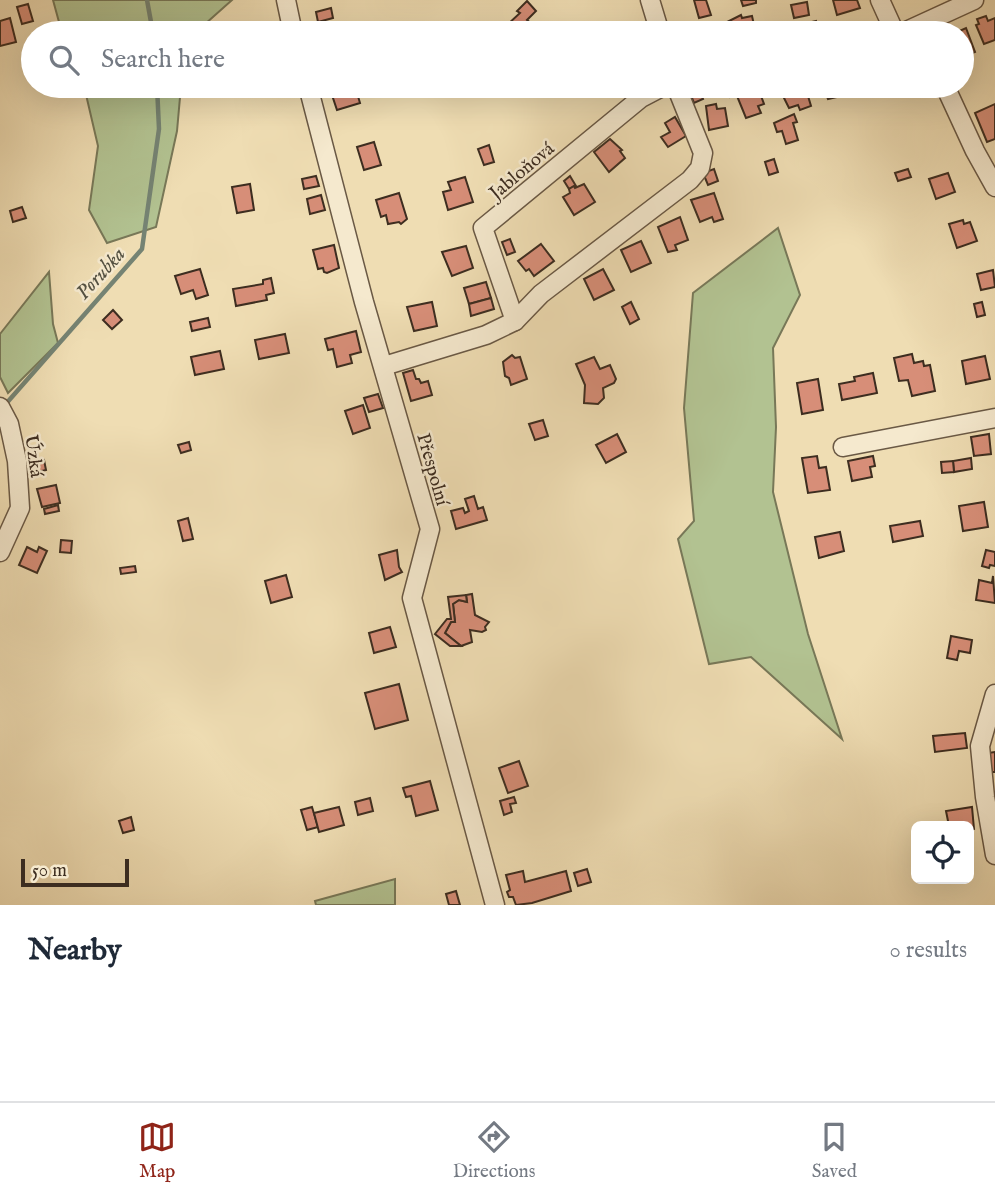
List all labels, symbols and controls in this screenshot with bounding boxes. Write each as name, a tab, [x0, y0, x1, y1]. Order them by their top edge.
search box	[21, 21, 974, 98]
icon: search	[45, 41, 83, 79]
text: Search here	[101, 43, 225, 76]
street label: Jabloňová	[483, 137, 560, 207]
water label: Porubka	[70, 242, 132, 306]
street label: Přespolní	[410, 431, 454, 510]
street label: Úzká	[18, 433, 48, 480]
map controls	[911, 821, 974, 884]
button: locate	[911, 821, 974, 884]
scale bar	[21, 856, 130, 888]
text: 50 m	[32, 859, 67, 883]
text: Nearby	[28, 932, 121, 970]
text: 0 results	[889, 936, 967, 965]
tab: Map	[138, 1118, 176, 1184]
tab: Directions	[453, 1118, 535, 1184]
tab: Saved	[812, 1118, 857, 1184]

